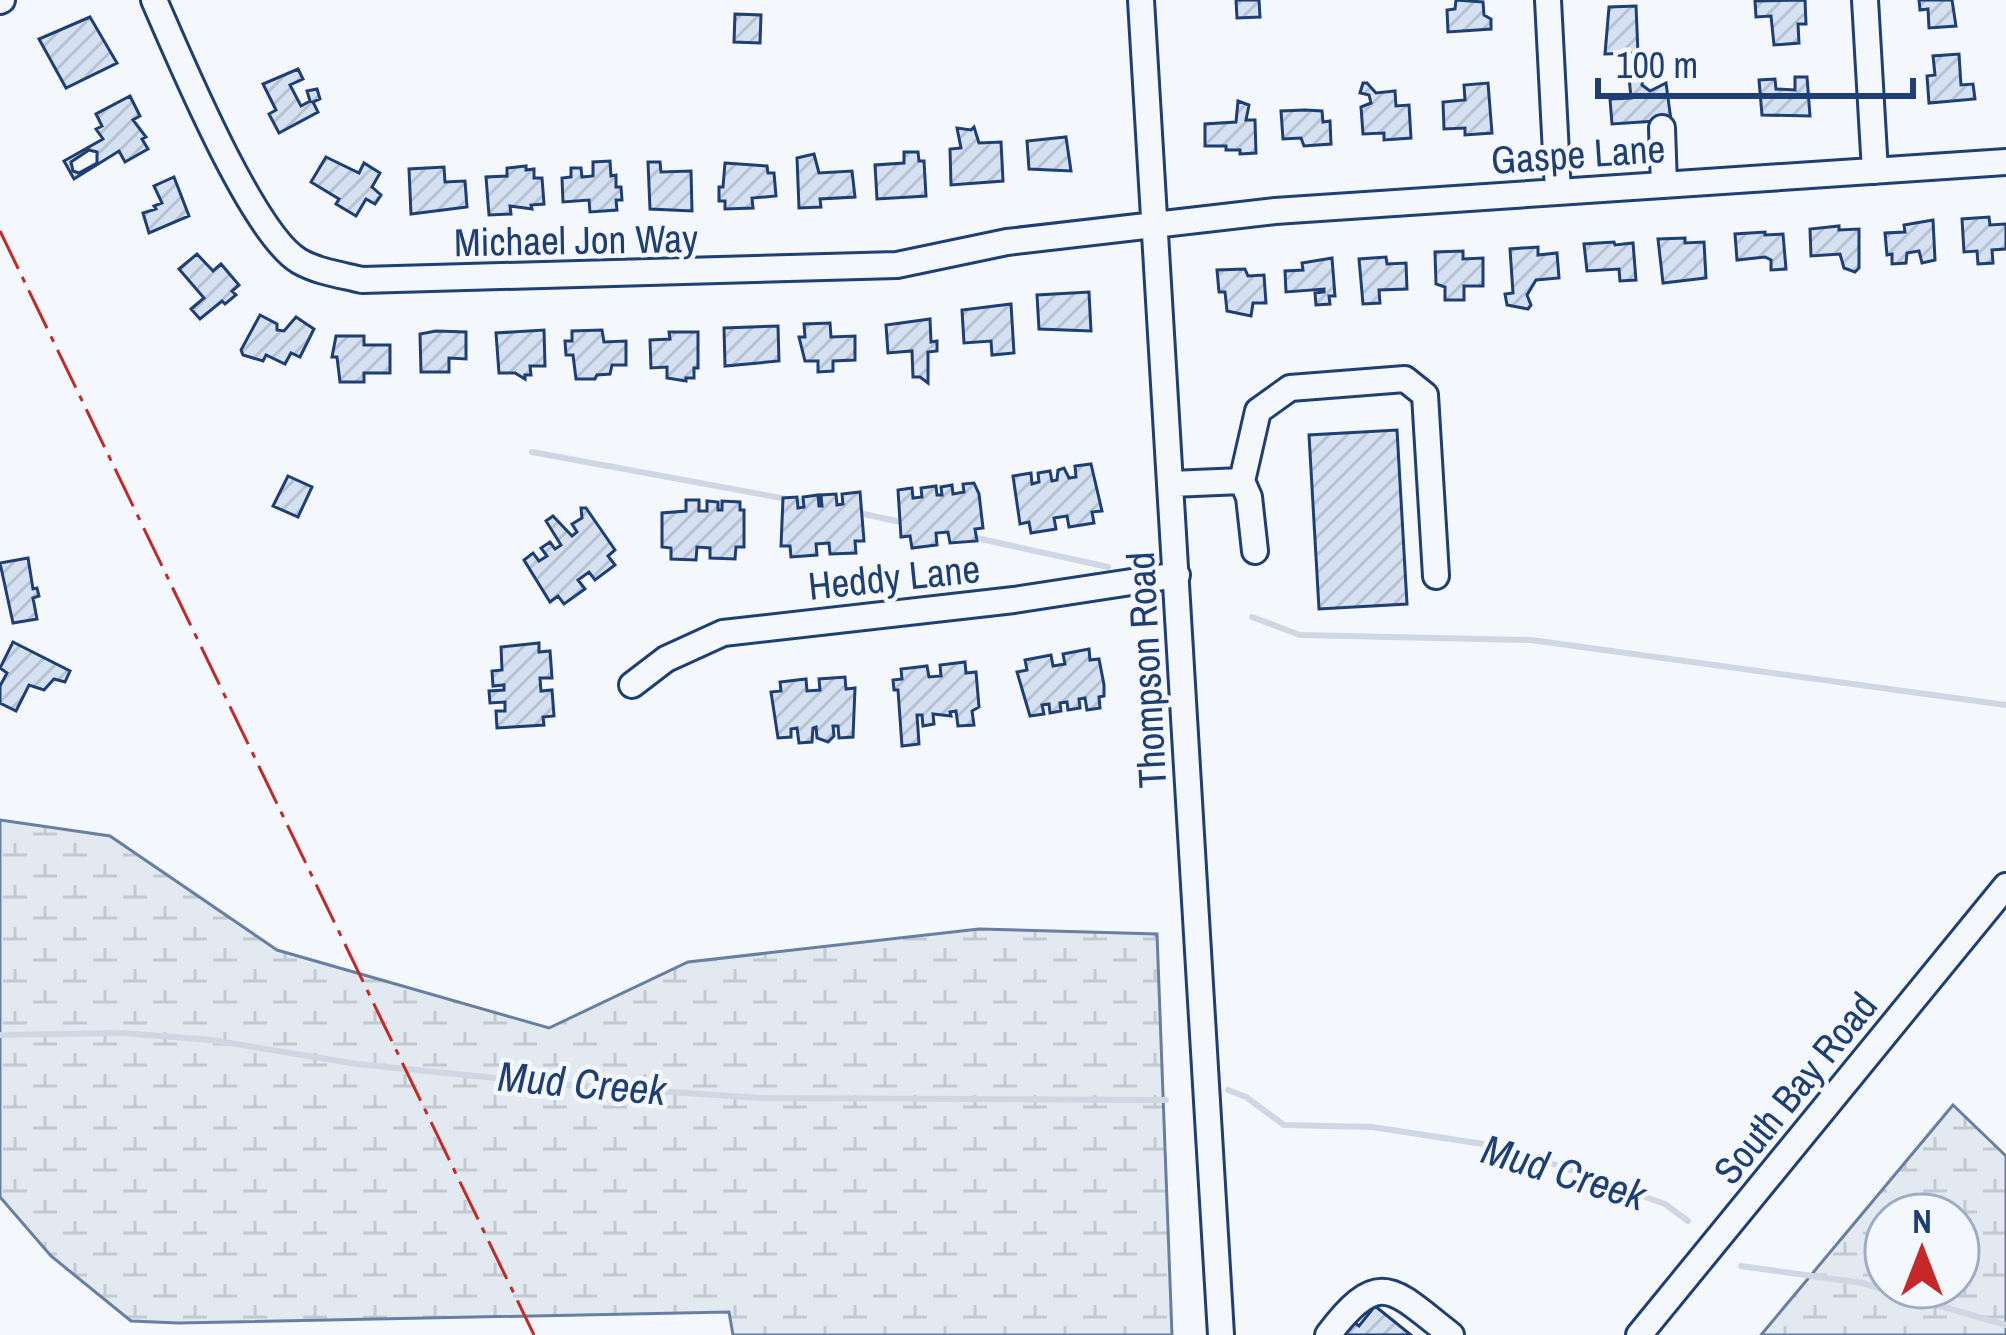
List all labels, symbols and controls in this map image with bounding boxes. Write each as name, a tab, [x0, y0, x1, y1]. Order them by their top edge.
scale bar	[1598, 24, 1913, 98]
text: 100 m	[1616, 41, 1698, 89]
street label: Gaspe Lane	[1489, 122, 1667, 186]
street label: Michael Jon Way	[454, 212, 698, 268]
street label: Heddy Lane	[806, 542, 982, 612]
street label: Thompson Road	[1114, 551, 1178, 789]
street label: South Bay Road	[1702, 981, 1888, 1195]
water label: Mud Creek	[496, 1048, 670, 1118]
water label: Mud Creek	[1475, 1121, 1654, 1224]
north arrow	[1862, 1191, 1982, 1311]
text: N	[1912, 1199, 1932, 1243]

